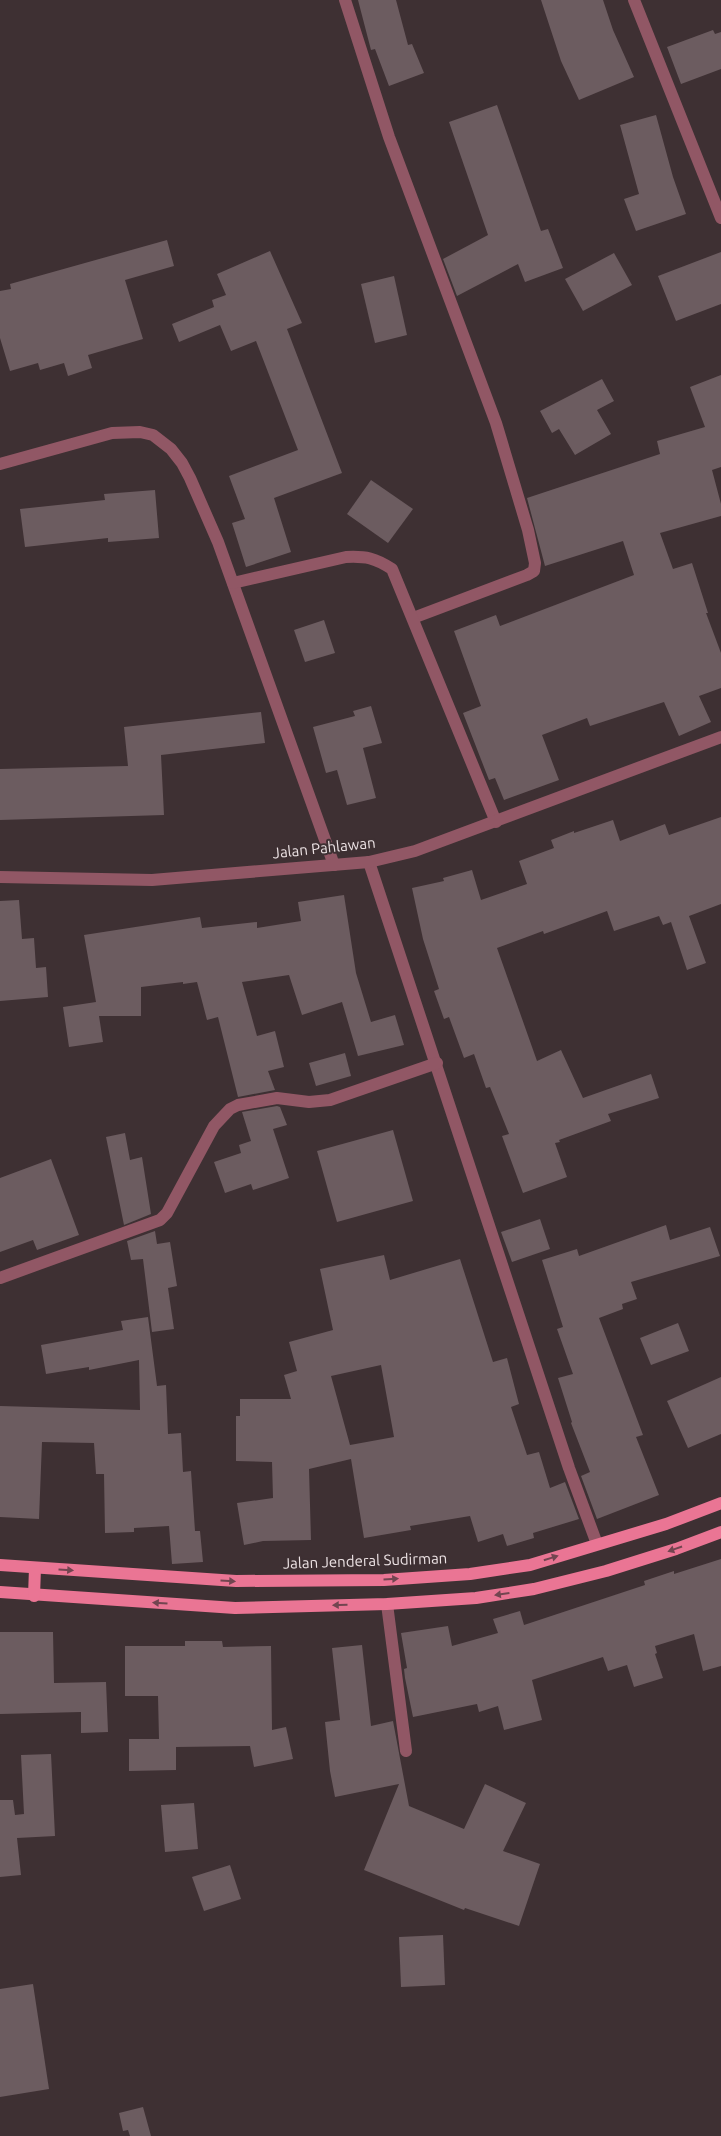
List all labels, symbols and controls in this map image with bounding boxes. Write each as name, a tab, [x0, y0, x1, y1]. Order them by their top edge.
street label: Jalan Pahlawan	[272, 834, 376, 861]
one-way arrow	[668, 1546, 683, 1553]
street label: Jalan Jenderal Sudirman	[282, 1549, 448, 1572]
one-way arrow	[544, 1554, 559, 1562]
one-way arrow	[58, 1566, 74, 1574]
one-way arrow	[383, 1575, 399, 1583]
one-way arrow	[221, 1577, 237, 1585]
one-way arrow	[493, 1590, 509, 1598]
one-way arrow	[151, 1599, 167, 1607]
one-way arrow	[331, 1602, 347, 1610]

